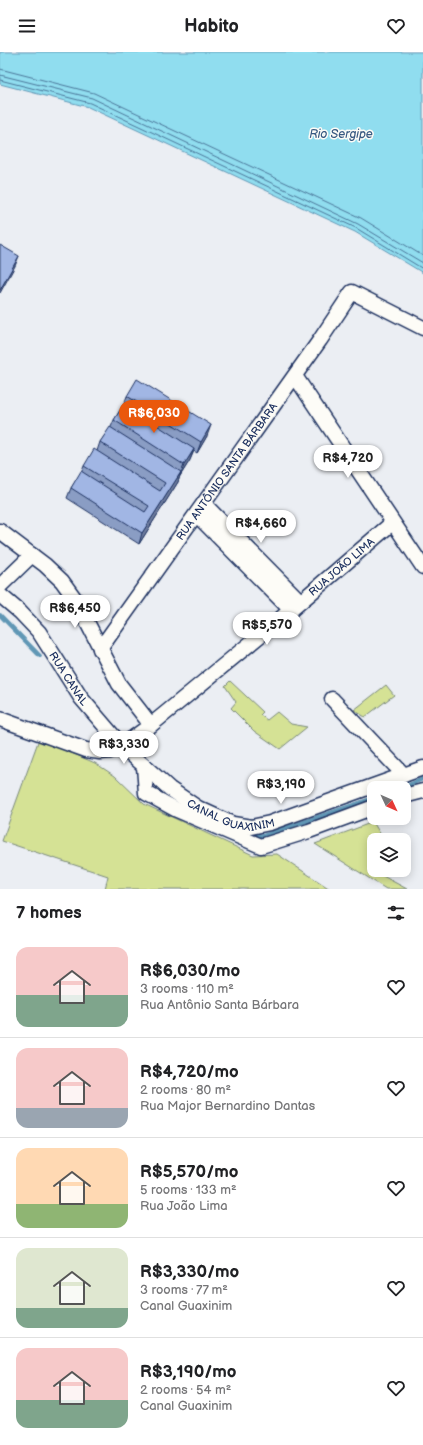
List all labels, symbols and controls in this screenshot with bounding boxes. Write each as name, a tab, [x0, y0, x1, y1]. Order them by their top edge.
icon: menu	[16, 15, 38, 37]
icon: heart	[385, 15, 407, 37]
text: Habito	[184, 16, 239, 37]
water label: Rio Sergipe	[309, 127, 373, 142]
pin: R$6,030	[117, 400, 191, 434]
street label: RUA ANTÔNIO SANTA BÁRBARA	[173, 400, 280, 543]
text: R$6,030	[128, 405, 180, 421]
pin: R$4,720	[311, 445, 385, 479]
text: R$4,720	[323, 450, 373, 466]
pin: R$4,660	[224, 510, 298, 544]
text: R$4,660	[235, 515, 287, 531]
street label: RUA JOÃO LIMA	[306, 535, 377, 598]
pin: R$6,450	[38, 595, 112, 629]
text: R$6,450	[49, 600, 101, 616]
pin: R$5,570	[230, 612, 304, 646]
text: R$5,570	[242, 617, 292, 633]
street label: RUA CANAL	[47, 649, 91, 708]
pin: R$3,330	[87, 731, 161, 765]
text: R$3,330	[98, 736, 150, 752]
pin: R$3,190	[244, 771, 318, 805]
text: R$3,190	[256, 776, 306, 792]
north arrow	[367, 781, 411, 825]
map controls	[367, 781, 411, 877]
street label: CANAL GUAXINIM	[185, 796, 276, 833]
button: layers	[367, 833, 411, 877]
icon: filters	[385, 902, 407, 924]
text: 7 homes	[16, 903, 82, 923]
text: R$6,030/mo	[140, 961, 240, 981]
icon: home	[48, 963, 96, 1011]
icon: heart	[385, 976, 407, 998]
text: 3 rooms · 110 m²	[140, 981, 234, 997]
text: Rua Antônio Santa Bárbara	[140, 997, 299, 1013]
text: R$4,720/mo	[140, 1062, 239, 1082]
icon: home	[48, 1064, 96, 1112]
icon: heart	[385, 1077, 407, 1099]
text: 2 rooms · 80 m²	[140, 1082, 231, 1098]
text: Rua Major Bernardino Dantas	[140, 1098, 315, 1114]
text: R$5,570/mo	[140, 1162, 238, 1182]
icon: home	[48, 1164, 96, 1212]
icon: heart	[385, 1177, 407, 1199]
text: 5 rooms · 133 m²	[140, 1182, 237, 1198]
text: Rua João Lima	[140, 1198, 228, 1214]
text: R$3,330/mo	[140, 1262, 239, 1282]
icon: home	[48, 1264, 96, 1312]
icon: heart	[385, 1277, 407, 1299]
text: 3 rooms · 77 m²	[140, 1282, 228, 1298]
text: Canal Guaxinim	[140, 1298, 232, 1314]
text: R$3,190/mo	[140, 1362, 236, 1382]
icon: home	[48, 1364, 96, 1412]
icon: heart	[385, 1377, 407, 1399]
text: 2 rooms · 54 m²	[140, 1382, 231, 1398]
text: Canal Guaxinim	[140, 1398, 232, 1414]

